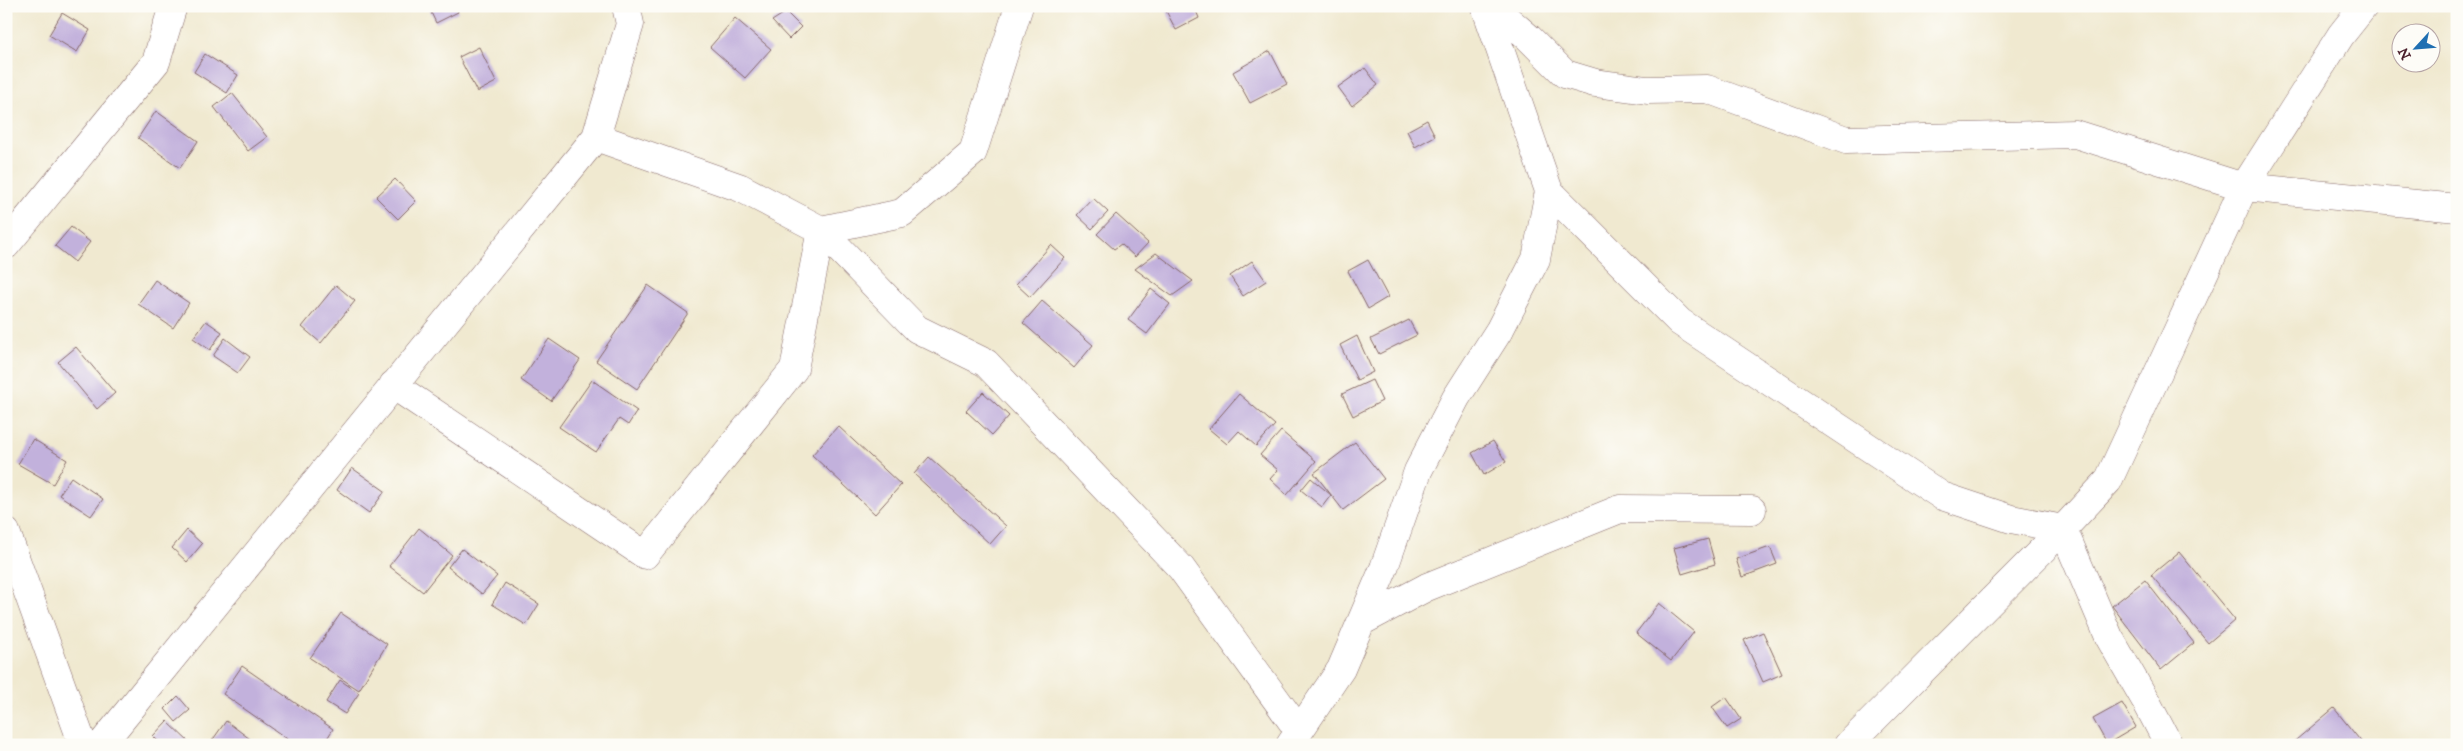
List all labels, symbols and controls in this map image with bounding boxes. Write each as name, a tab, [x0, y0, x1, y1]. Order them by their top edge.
north arrow	[2390, 22, 2440, 72]
text: N	[2394, 44, 2416, 62]

